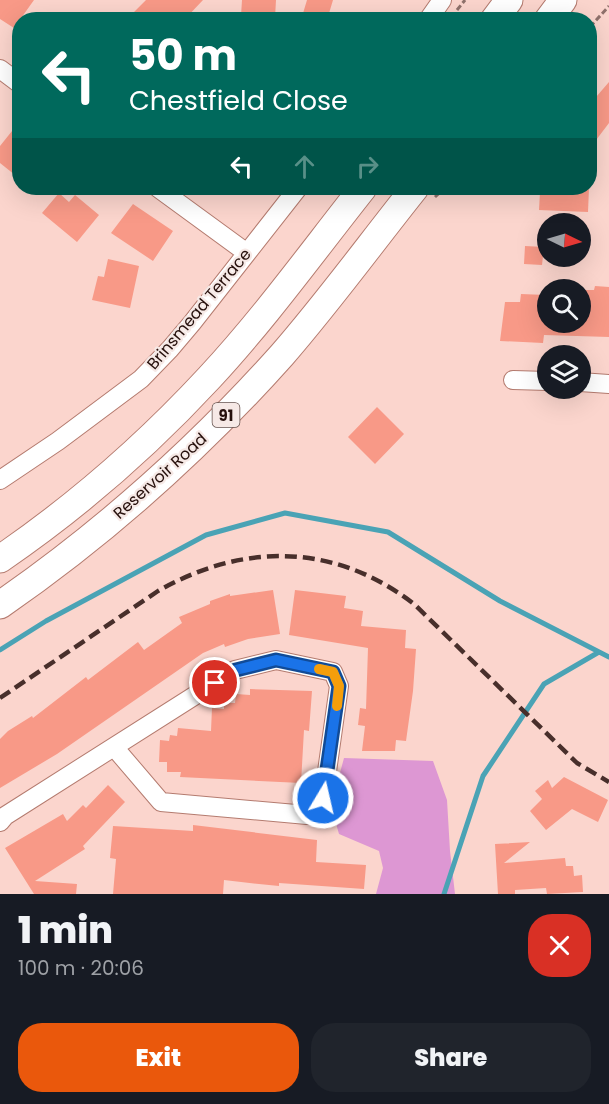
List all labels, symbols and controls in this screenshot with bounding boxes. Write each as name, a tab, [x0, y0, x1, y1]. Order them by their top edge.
text: 50 m	[129, 26, 237, 85]
icon: left	[30, 36, 108, 114]
text: Chestfield Close	[129, 82, 348, 119]
icon: left	[225, 150, 258, 183]
icon: ahead	[288, 150, 321, 183]
icon: right	[351, 150, 384, 183]
north arrow	[537, 213, 591, 267]
map controls	[537, 213, 591, 399]
street label: Brinsmead Terrace	[141, 243, 257, 374]
button: search	[537, 279, 591, 333]
button: layers	[537, 345, 591, 399]
road number: 91	[212, 403, 240, 427]
street label: Reservoir Road	[108, 428, 212, 524]
pin	[189, 657, 240, 708]
icon: arrive	[198, 666, 231, 699]
position arrow	[291, 766, 355, 830]
text: 1 min	[18, 905, 113, 956]
button: close	[528, 914, 591, 977]
text: 100 m · 20:06	[18, 954, 144, 982]
button: Exit	[18, 1023, 299, 1092]
button: Share	[311, 1023, 591, 1092]

